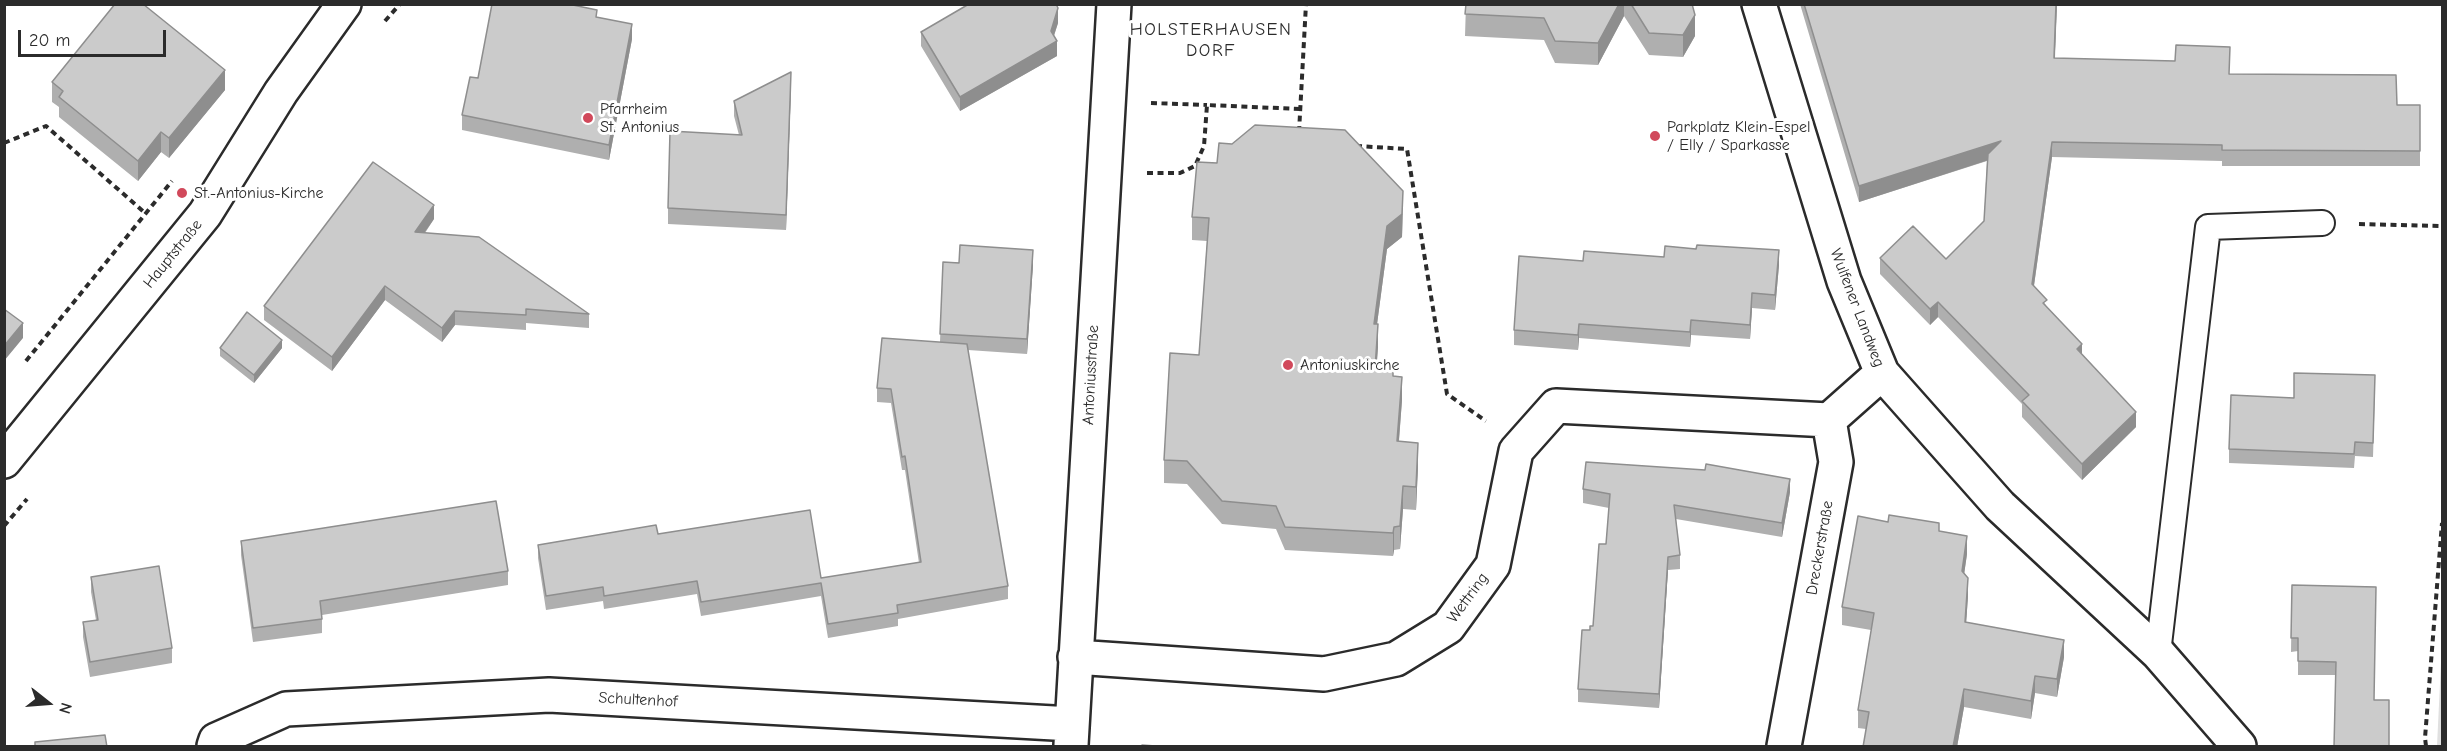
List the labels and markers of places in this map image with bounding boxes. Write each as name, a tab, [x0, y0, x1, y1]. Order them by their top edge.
place label: Pfarrheim St. Antonius	[600, 99, 679, 137]
marker: Pfarrheim St. Antonius	[581, 111, 595, 125]
place label: Parkplatz Klein-Espel / Elly / Sparkasse	[1667, 117, 1810, 155]
marker: Parkplatz Klein-Espel / Elly / Sparkasse	[1648, 129, 1662, 143]
place label: St.-Antonius-Kirche	[194, 183, 324, 203]
marker: St.-Antonius-Kirche	[175, 186, 189, 200]
place label: Antoniuskirche	[1300, 355, 1400, 375]
marker: Antoniuskirche	[1281, 358, 1295, 372]

